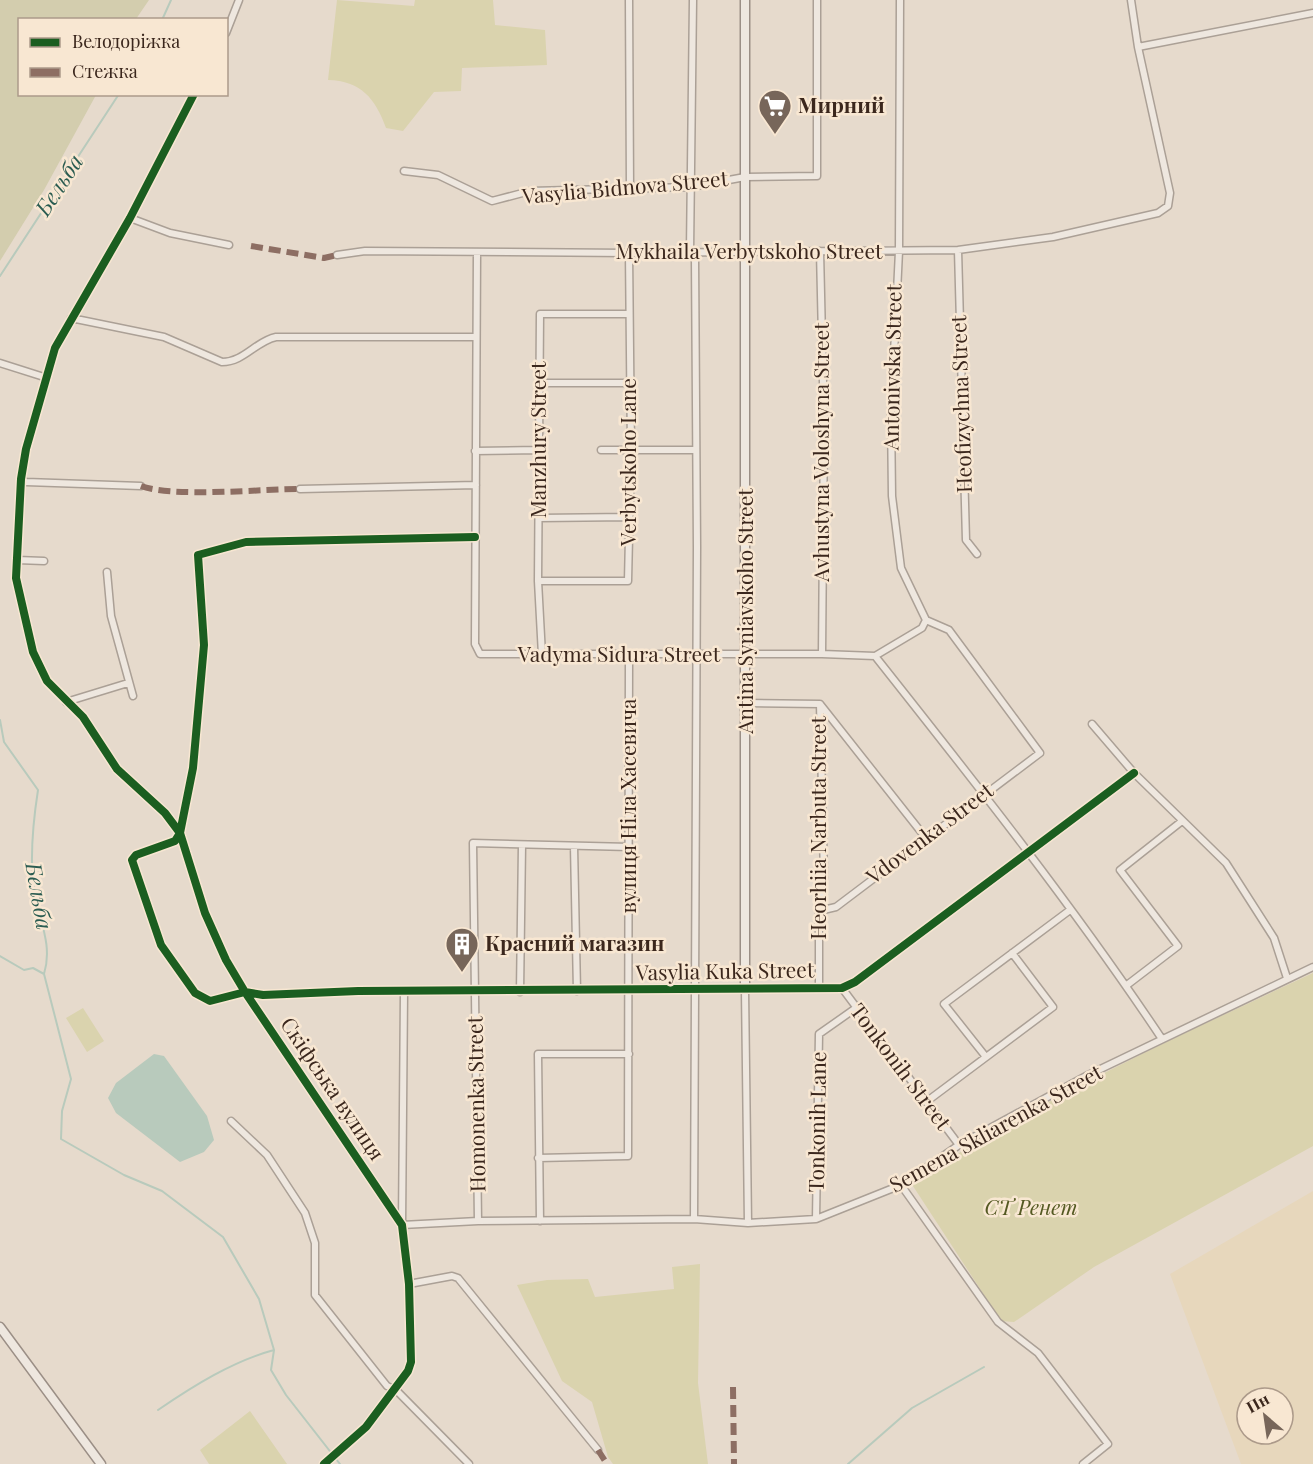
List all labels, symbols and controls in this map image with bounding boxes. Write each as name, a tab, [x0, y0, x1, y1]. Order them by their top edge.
legend	[18, 18, 228, 96]
text: Велодоріжка	[72, 29, 180, 53]
text: Стежка	[72, 59, 138, 83]
supermarket icon: Мирний	[757, 88, 793, 135]
place label: Мирний	[798, 90, 885, 118]
water label: Бельба	[27, 148, 89, 222]
street label: Vasylia Bidnova Street	[520, 163, 730, 209]
street label: Mykhaila Verbytskoho Street	[616, 236, 883, 264]
street label: Antonivska Street	[876, 283, 906, 451]
street label: Heofizychna Street	[943, 314, 977, 494]
street label: Avhustyna Voloshyna Street	[806, 322, 834, 583]
street label: Manzhury Street	[523, 361, 551, 518]
street label: Verbytskoho Lane	[613, 378, 641, 547]
street label: Antina Syniavskoho Street	[730, 488, 758, 735]
street label: Vadyma Sidura Street	[517, 639, 721, 667]
street label: вулиця Ніла Хасевича	[613, 698, 641, 914]
street label: Heorhiia Narbuta Street	[803, 716, 831, 940]
street label: Vdovenka Street	[859, 775, 998, 890]
water label: Бельба	[19, 859, 61, 932]
building icon: Красний магазин	[444, 926, 480, 973]
place label: Красний магазин	[485, 928, 664, 956]
street label: Vasylia Kuka Street	[634, 954, 815, 986]
street label: Tonkonih Street	[845, 997, 959, 1135]
street label: Скіфська вулиця	[275, 1011, 392, 1165]
street label: Homonenka Street	[459, 1015, 491, 1192]
street label: Tonkonih Lane	[801, 1051, 831, 1193]
street label: Semena Skliarenka Street	[884, 1057, 1107, 1198]
park label: СТ Ренет	[985, 1192, 1077, 1220]
north arrow	[1235, 1386, 1295, 1446]
text: Пн	[1242, 1388, 1273, 1417]

